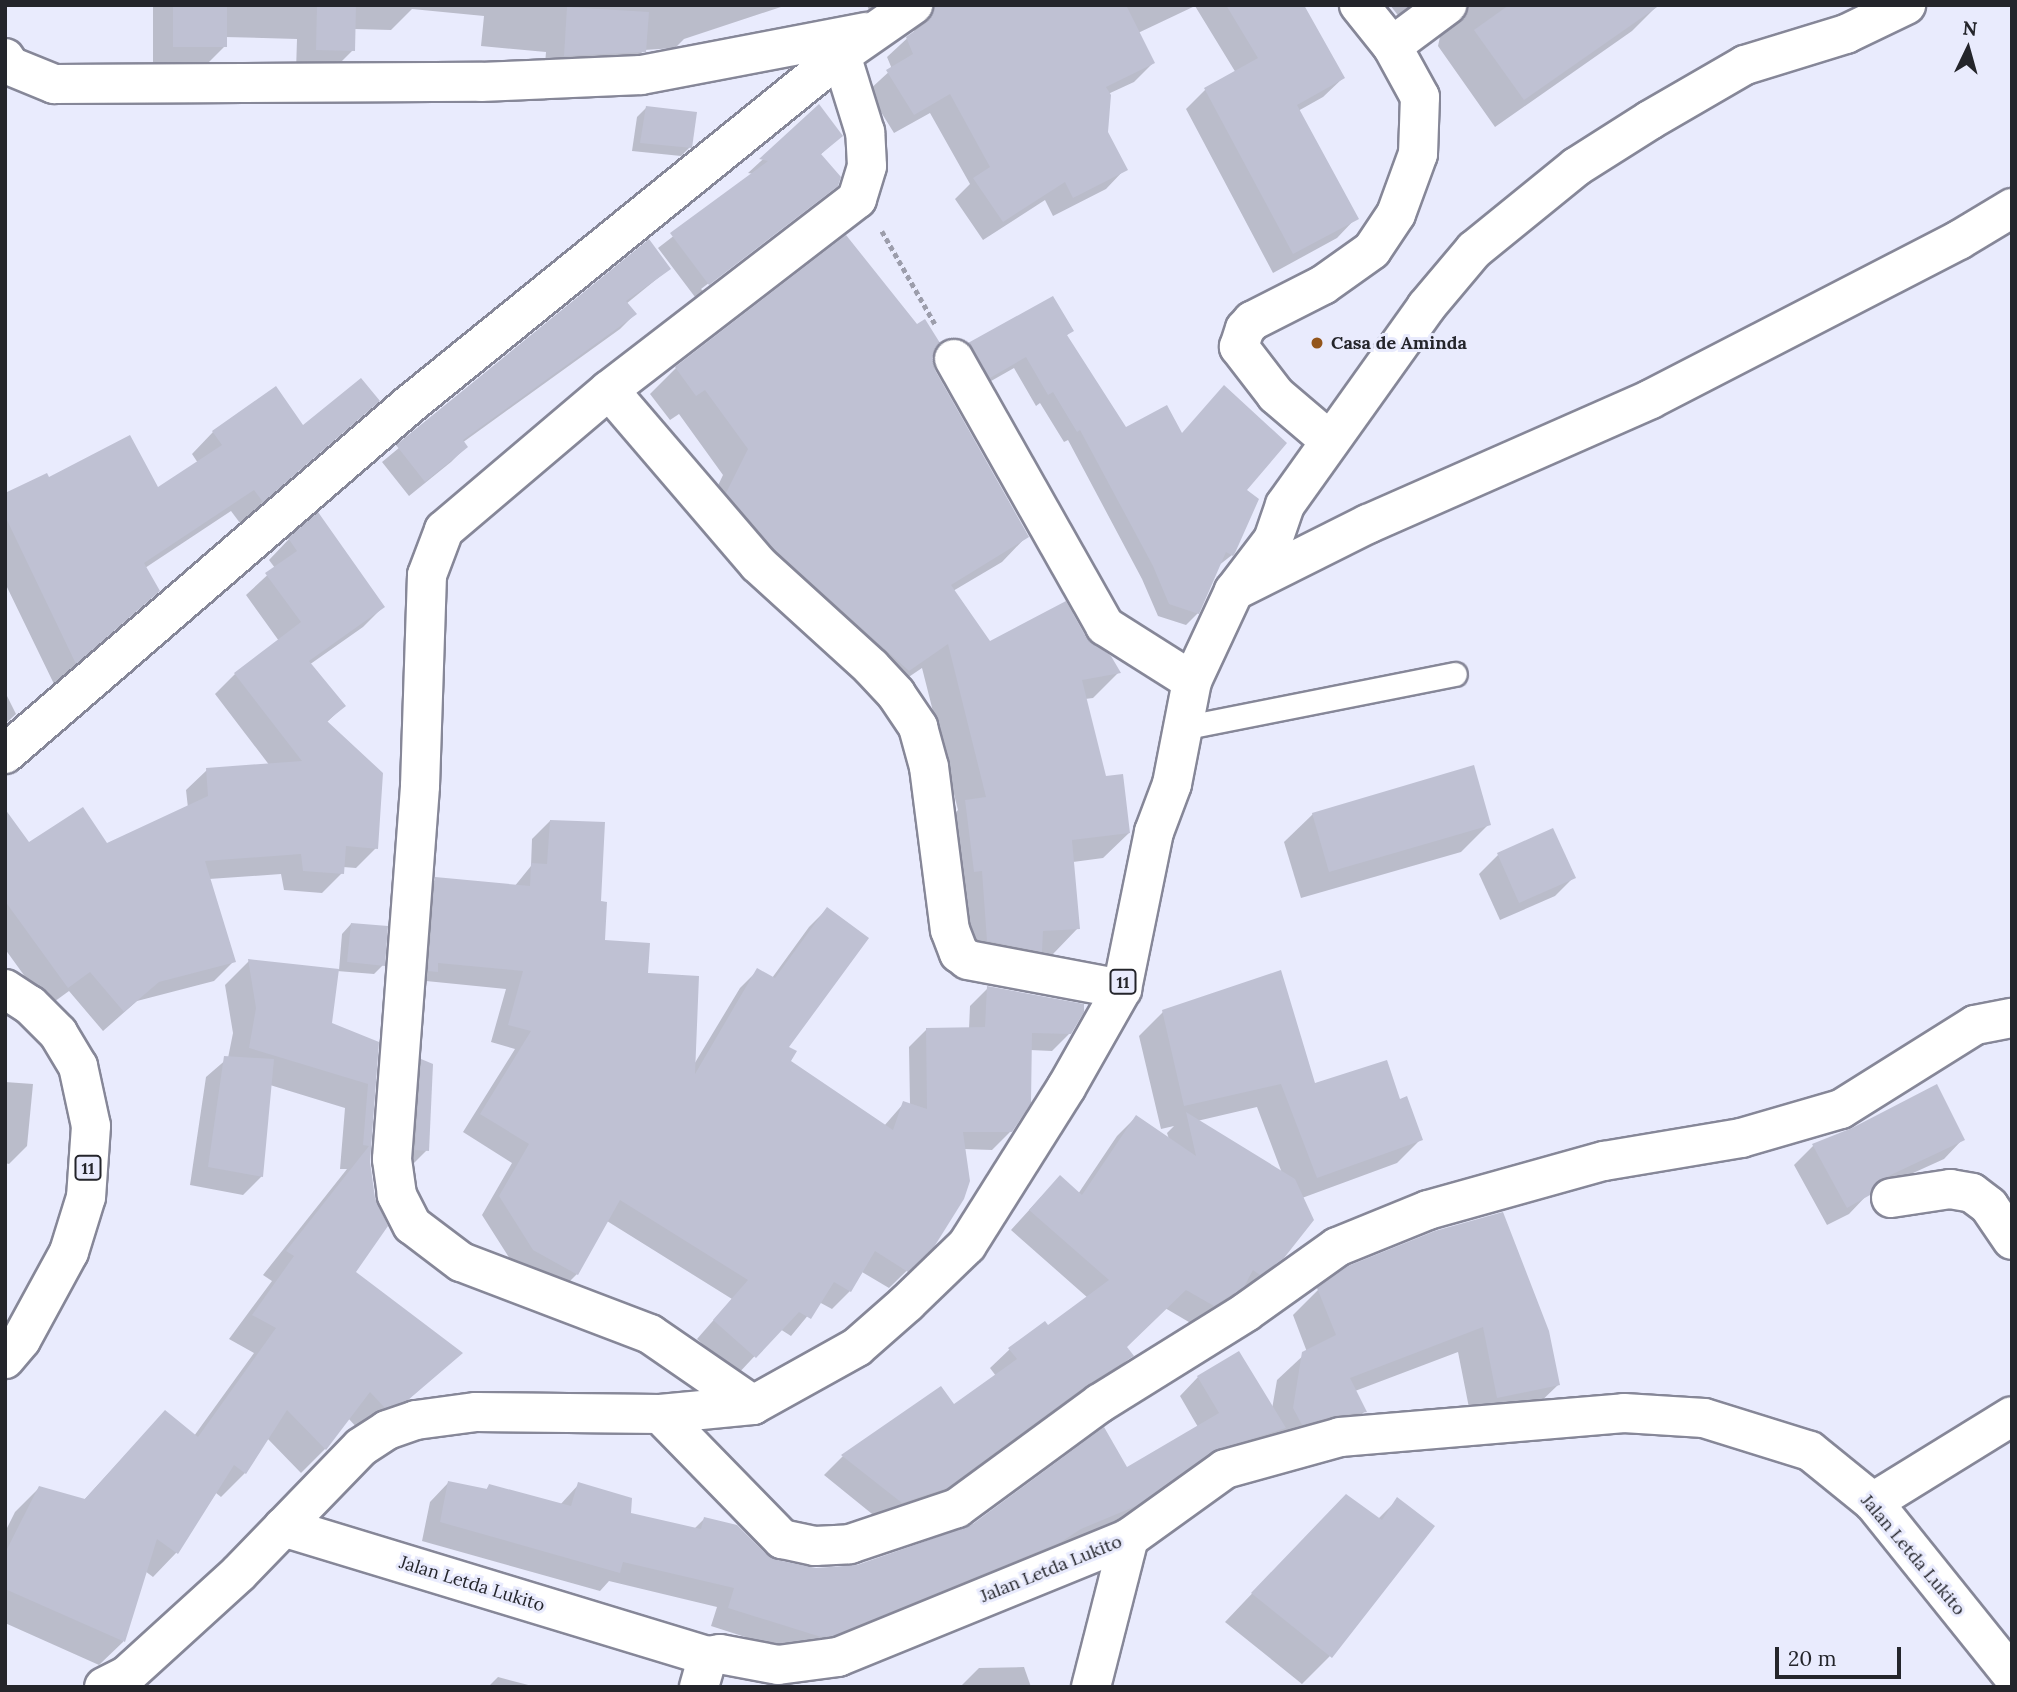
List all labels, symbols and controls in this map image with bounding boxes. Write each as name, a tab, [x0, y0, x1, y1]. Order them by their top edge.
north arrow	[1933, 14, 2003, 84]
text: N	[1961, 15, 1978, 41]
place label: Casa de Aminda	[1331, 332, 1467, 354]
marker: Casa de Aminda	[1309, 335, 1325, 351]
road number: 11	[1109, 970, 1137, 994]
road number: 11	[74, 1156, 102, 1180]
street label: Jalan Letda Lukito	[1856, 1490, 1970, 1620]
street label: Jalan Letda Lukito	[977, 1531, 1125, 1607]
street label: Jalan Letda Lukito	[397, 1552, 547, 1616]
scale bar	[1779, 1632, 1905, 1676]
text: 20 m	[1788, 1645, 1837, 1672]

